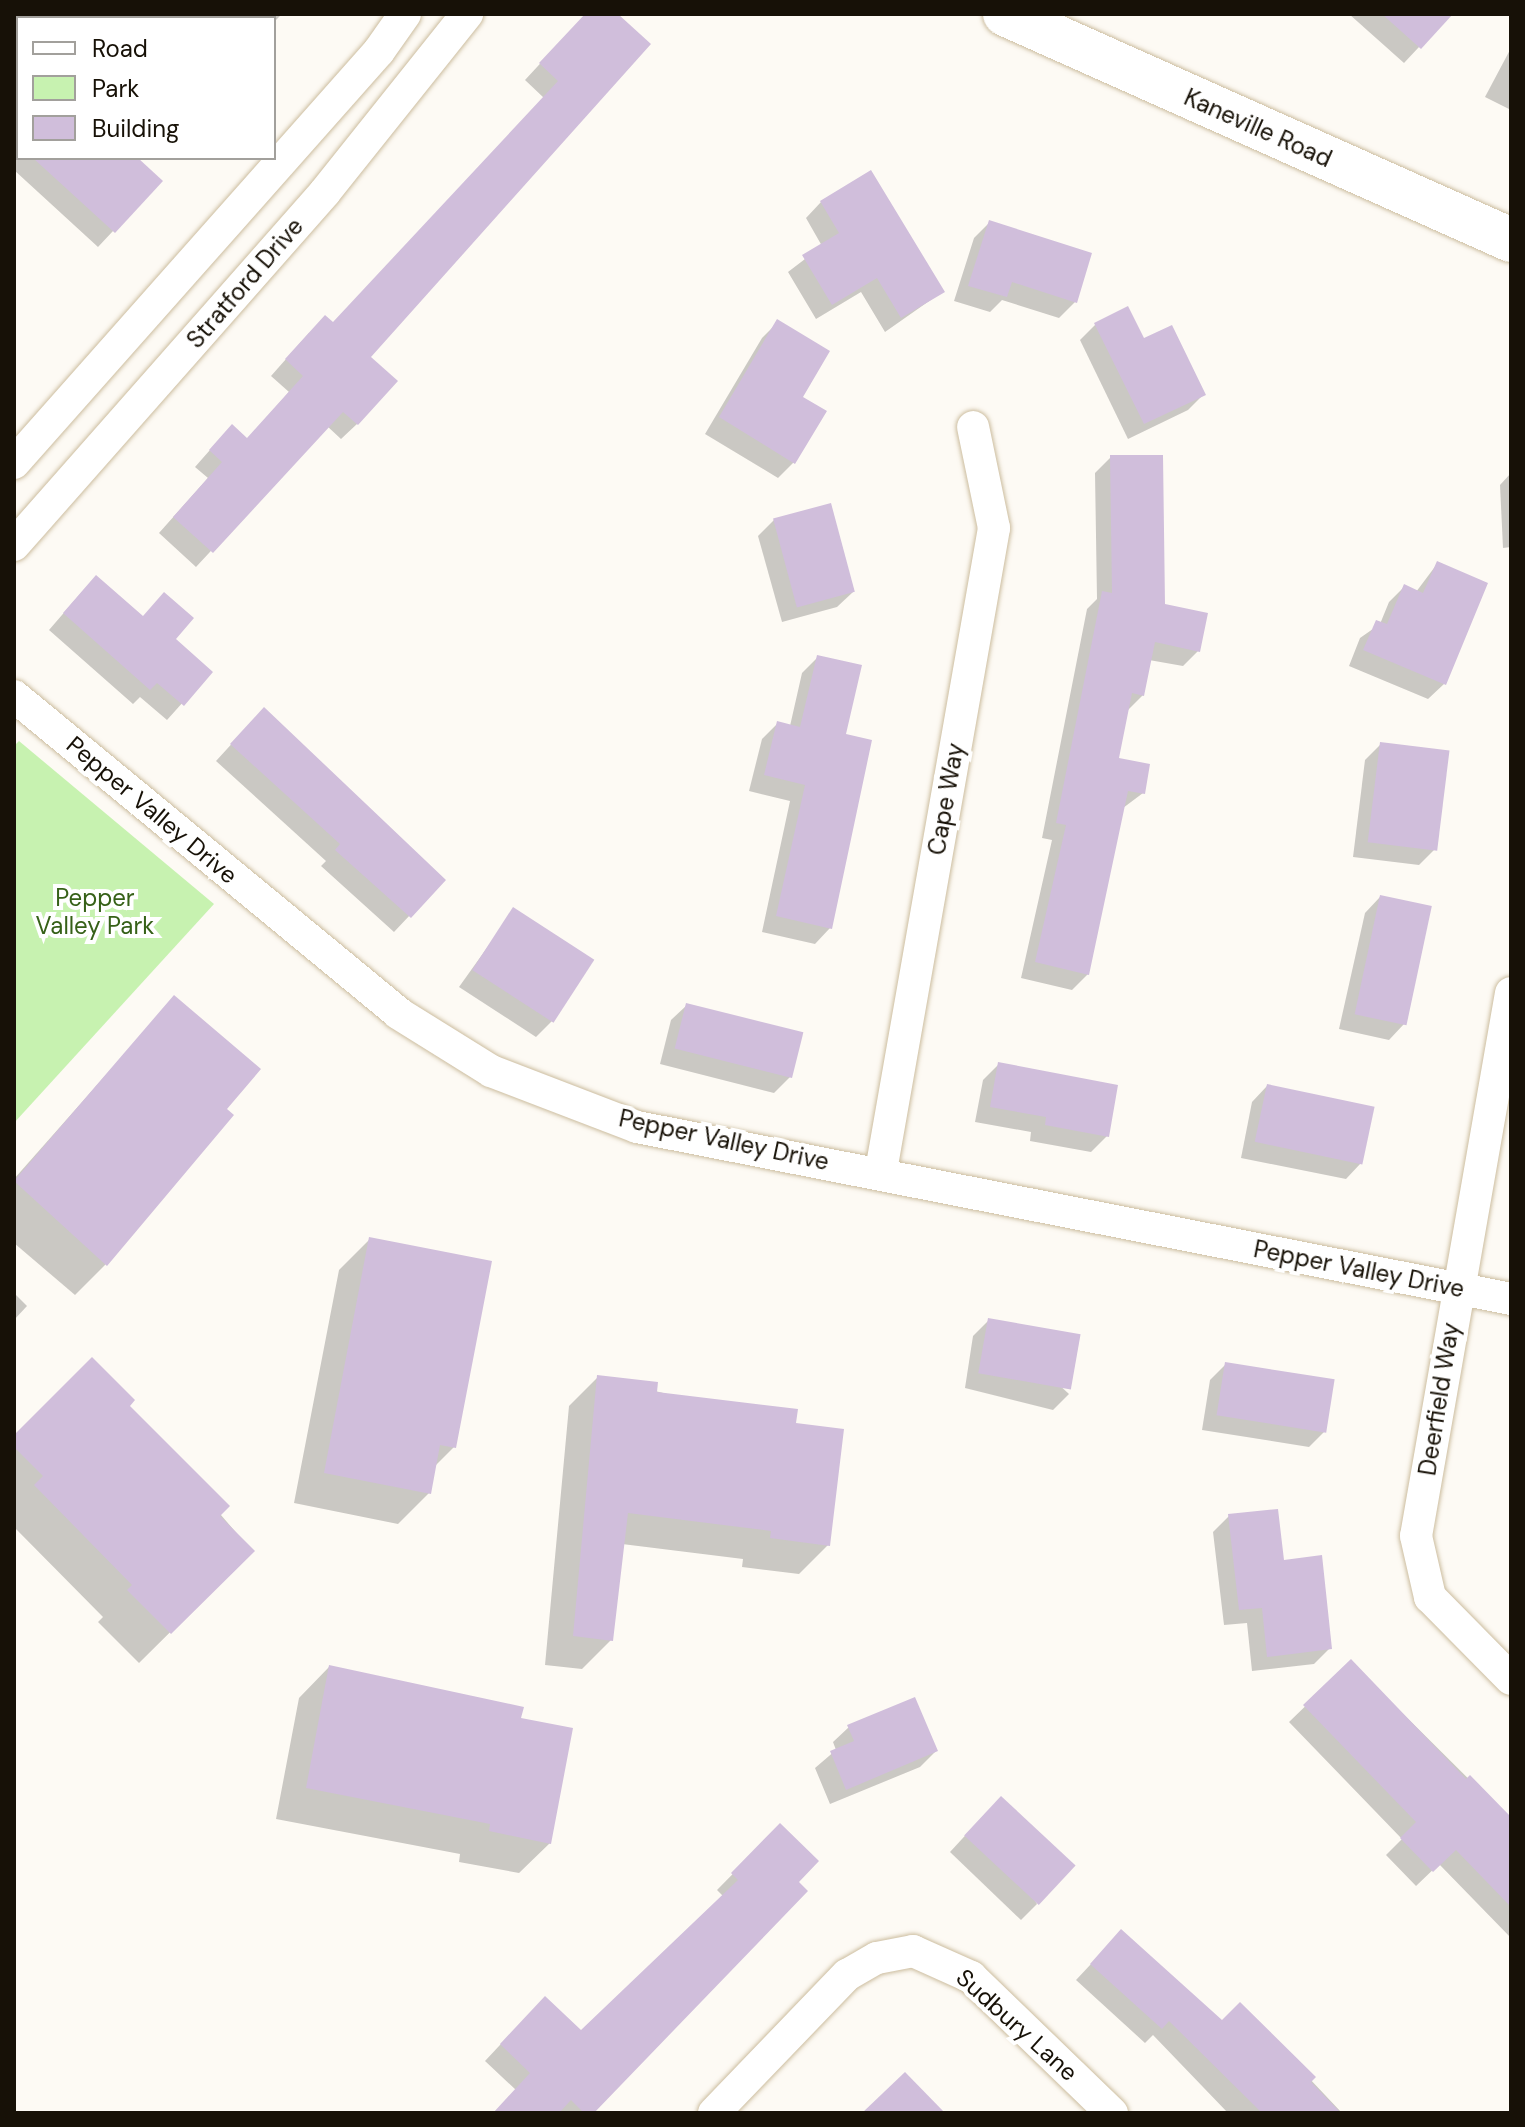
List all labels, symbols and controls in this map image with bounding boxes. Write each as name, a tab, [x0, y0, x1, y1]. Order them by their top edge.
legend	[16, 16, 276, 160]
text: Road	[92, 33, 148, 64]
text: Park	[92, 73, 139, 104]
street label: Kaneville Road	[1180, 83, 1336, 173]
text: Building	[92, 113, 179, 144]
street label: Stratford Drive	[181, 212, 309, 354]
street label: Pepper Valley Drive	[61, 730, 243, 890]
street label: Cape Way	[922, 741, 970, 857]
park label: Pepper Valley Park	[36, 884, 154, 940]
street label: Pepper Valley Drive	[616, 1104, 832, 1176]
street label: Pepper Valley Drive	[1251, 1234, 1467, 1304]
street label: Deerfield Way	[1413, 1320, 1465, 1478]
street label: Sudbury Lane	[950, 1963, 1084, 2087]

